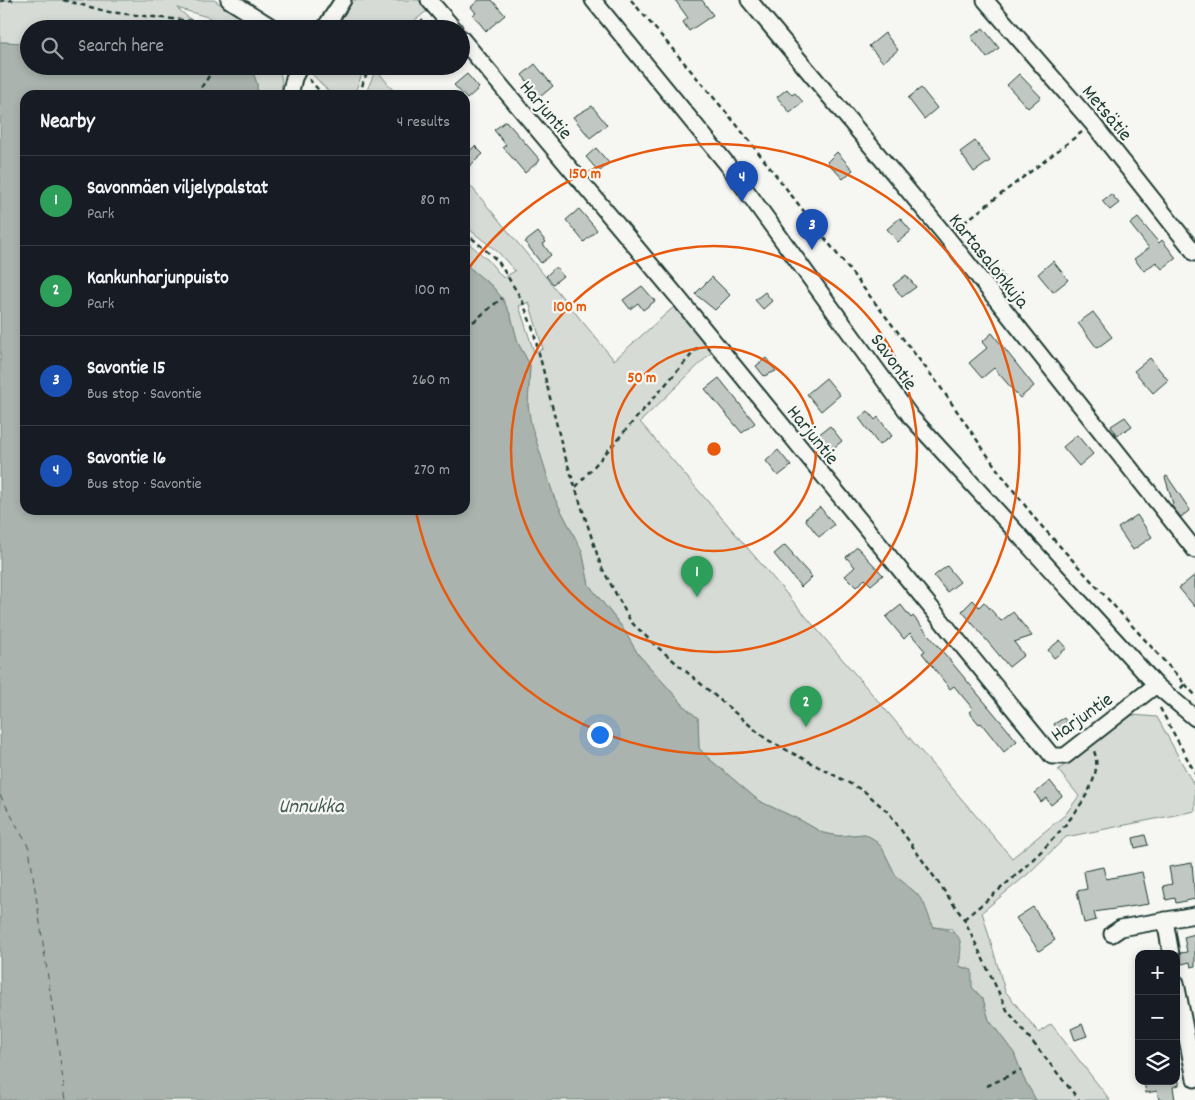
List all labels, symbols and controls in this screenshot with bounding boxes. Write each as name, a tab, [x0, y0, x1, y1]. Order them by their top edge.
search box	[20, 20, 470, 75]
icon: search	[38, 34, 66, 62]
text: Search here	[78, 34, 164, 61]
street label: Harjuntie	[511, 75, 578, 147]
street label: Metsätie	[1074, 80, 1138, 148]
text: Nearby	[40, 108, 95, 138]
text: 4 results	[397, 111, 450, 134]
pin: 4	[726, 161, 758, 202]
text: 150 m	[569, 164, 601, 186]
text: Savonmäen viljelypalstat	[87, 176, 268, 203]
text: 1	[54, 189, 58, 212]
text: 80 m	[420, 189, 450, 212]
text: Park	[87, 203, 114, 226]
street label: Kartasalonkuja	[941, 208, 1035, 316]
pin: 3	[796, 209, 828, 250]
text: Kankunharjunpuisto	[87, 266, 229, 293]
text: 2	[53, 279, 60, 302]
text: 100 m	[414, 279, 450, 302]
text: Park	[87, 293, 114, 316]
text: 100 m	[553, 297, 587, 319]
street label: Savontie	[862, 328, 923, 397]
text: Savontie 15	[87, 356, 166, 383]
text: 50 m	[628, 368, 656, 390]
text: 3	[52, 369, 60, 392]
text: 260 m	[412, 369, 450, 392]
text: Bus stop · Savontie	[87, 383, 202, 406]
street label: Harjuntie	[779, 400, 845, 472]
centre of rings	[705, 440, 723, 458]
text: Savontie 16	[87, 446, 166, 473]
text: 4	[53, 459, 59, 482]
text: 270 m	[414, 459, 450, 482]
text: Bus stop · Savontie	[87, 473, 202, 496]
pin: 1	[681, 556, 713, 597]
pin: 2	[790, 686, 822, 727]
street label: Harjuntie	[1046, 687, 1120, 750]
your location	[587, 722, 613, 748]
water label: Unnukka	[278, 793, 345, 823]
map controls	[1135, 950, 1180, 1085]
button: +	[1135, 950, 1180, 995]
button: −	[1135, 995, 1180, 1040]
button: layers	[1135, 1040, 1180, 1085]

